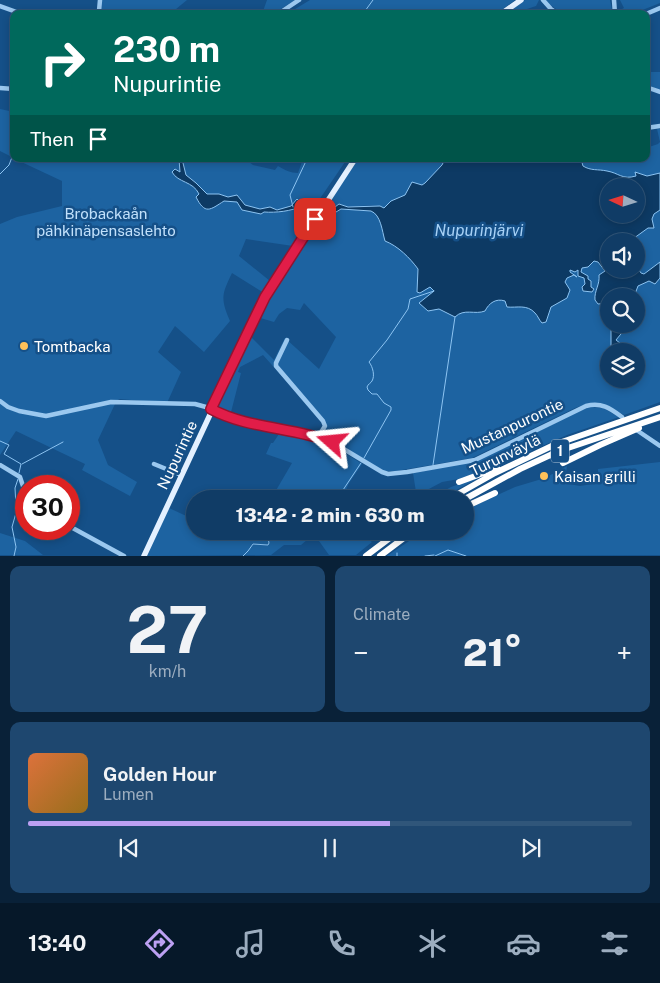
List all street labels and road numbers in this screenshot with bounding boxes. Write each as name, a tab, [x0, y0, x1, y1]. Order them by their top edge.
street label: Mustanpurontie	[458, 395, 566, 457]
street label: Nupurintie	[154, 418, 200, 492]
street label: Turunväylä	[467, 431, 543, 479]
road number: 1	[551, 440, 569, 462]

